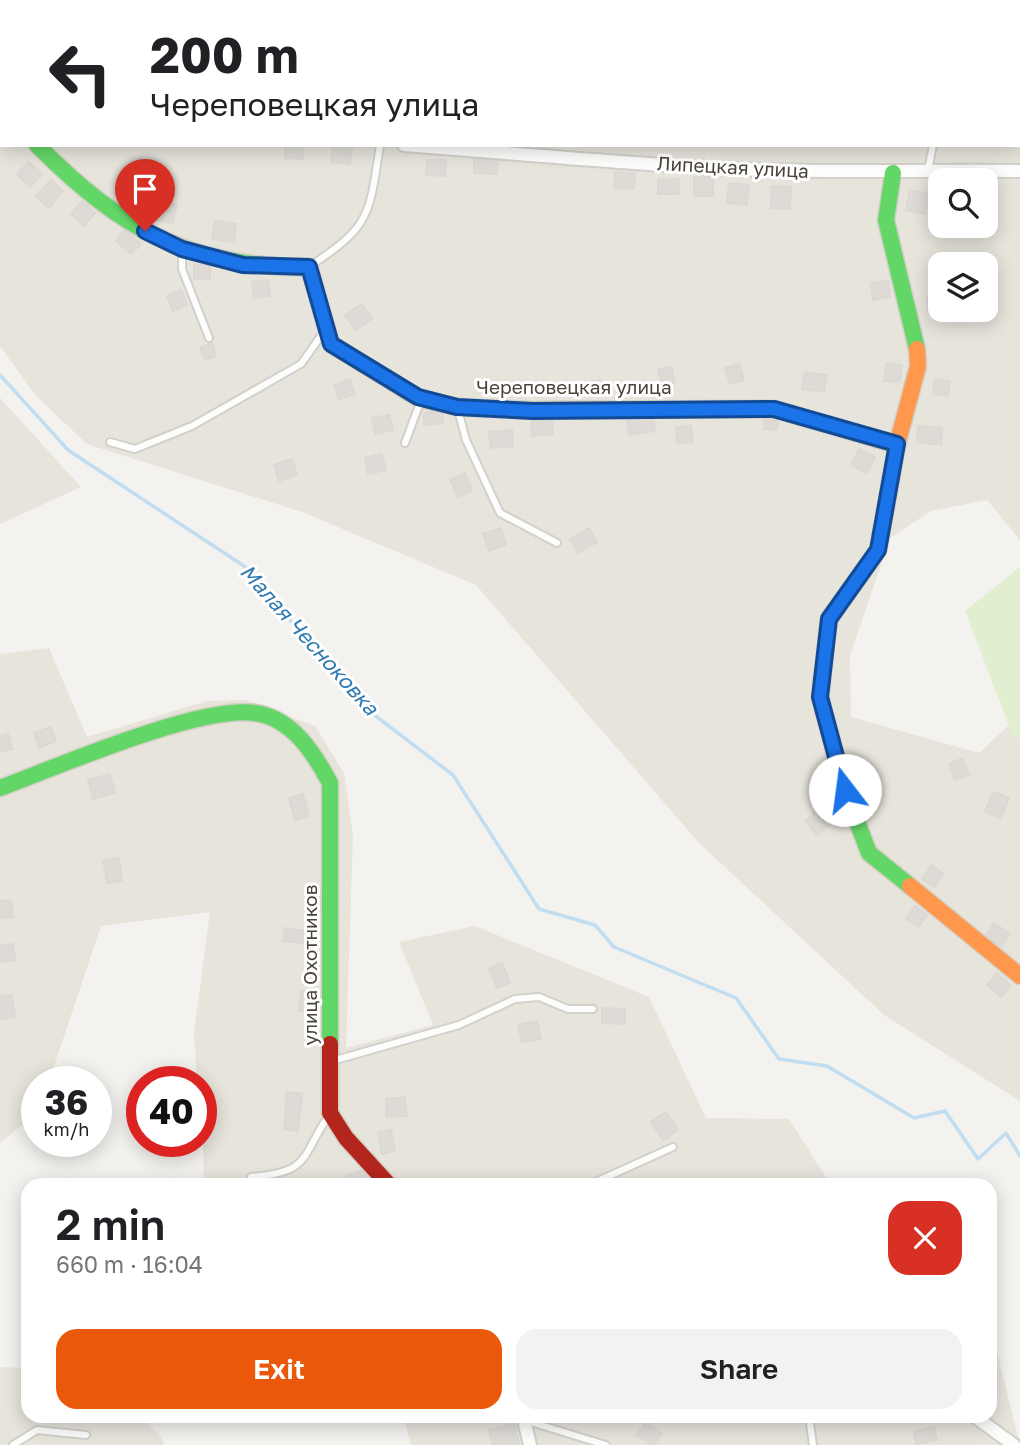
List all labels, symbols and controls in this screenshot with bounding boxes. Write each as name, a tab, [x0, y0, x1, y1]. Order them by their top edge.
text: 200 m	[150, 25, 299, 84]
icon: left	[35, 28, 126, 119]
text: Череповецкая улица	[150, 85, 479, 123]
street label: Липецкая улица	[656, 151, 810, 182]
pin	[115, 159, 175, 231]
map controls	[928, 168, 998, 322]
button: search	[928, 168, 998, 238]
icon: arrive	[126, 170, 164, 208]
button: layers	[928, 252, 998, 322]
street label: Череповецкая улица	[476, 375, 672, 398]
water label: Малая Чесноковка	[235, 558, 385, 721]
position arrow	[808, 753, 882, 827]
street label: улица Охотников	[298, 885, 321, 1045]
speed limit sign: 40	[126, 1066, 217, 1157]
text: 36	[45, 1081, 88, 1123]
text: km/h	[44, 1118, 89, 1140]
text: 2 min	[56, 1199, 165, 1249]
button: close	[888, 1201, 962, 1275]
text: 660 m · 16:04	[56, 1250, 203, 1278]
button: Exit	[56, 1329, 502, 1409]
button: Share	[516, 1329, 962, 1409]

